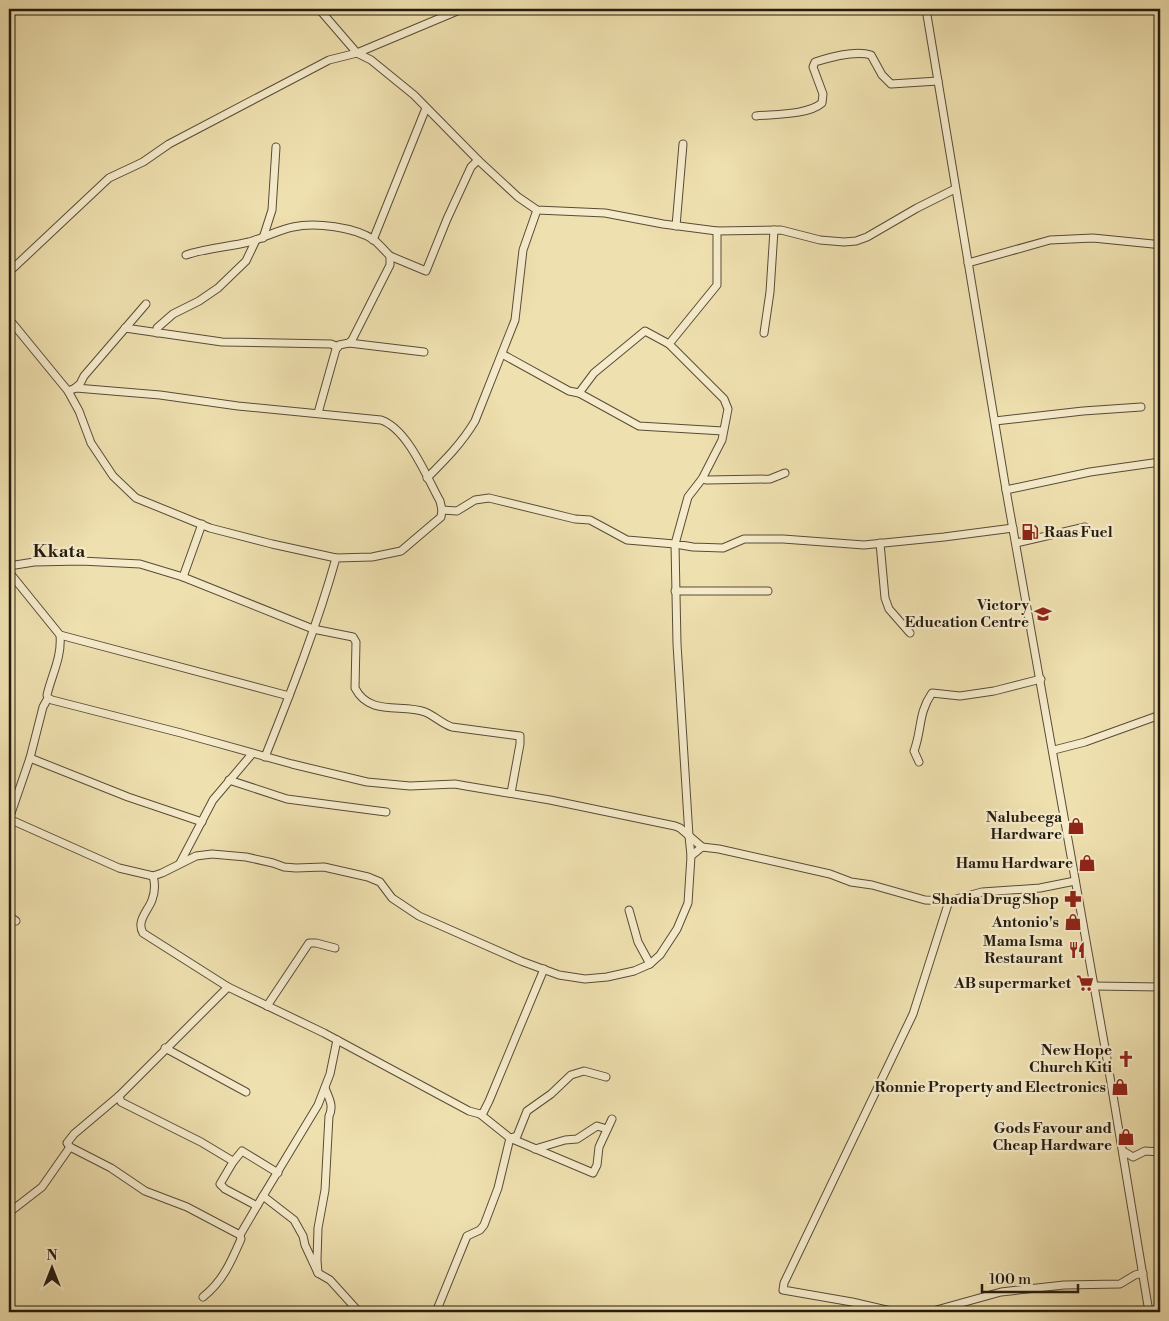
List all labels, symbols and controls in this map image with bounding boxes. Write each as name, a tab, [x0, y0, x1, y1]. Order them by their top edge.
fuel station icon: Raas Fuel	[1020, 522, 1040, 542]
place label: Raas Fuel	[1044, 523, 1113, 542]
district label: Kkata	[33, 540, 85, 563]
place label: Victory Education Centre	[905, 596, 1029, 632]
school or university icon: Victory Education Centre	[1033, 604, 1053, 624]
place label: Nalubeega Hardware	[986, 808, 1063, 844]
shop icon: Nalubeega Hardware	[1066, 816, 1086, 836]
shop icon: Hamu Hardware	[1077, 853, 1097, 873]
place label: Hamu Hardware	[956, 854, 1073, 873]
pharmacy icon: Shadia Drug Shop	[1063, 889, 1083, 909]
place label: Shadia Drug Shop	[932, 890, 1059, 909]
shop icon: Antonio's	[1063, 912, 1083, 932]
place label: Antonio's	[991, 913, 1059, 932]
place label: Mama Isma Restaurant	[983, 932, 1064, 968]
restaurant icon: Mama Isma Restaurant	[1067, 940, 1087, 960]
supermarket icon: AB supermarket	[1075, 973, 1095, 993]
place label: AB supermarket	[953, 974, 1072, 993]
place label: New Hope Church Kiti	[1029, 1041, 1112, 1077]
church icon: New Hope Church Kiti	[1116, 1049, 1136, 1069]
shop icon: Ronnie Property and Electronics	[1110, 1077, 1130, 1097]
place label: Ronnie Property and Electronics	[875, 1078, 1106, 1097]
place label: Gods Favour and Cheap Hardware	[992, 1119, 1113, 1155]
shop icon: Gods Favour and Cheap Hardware	[1116, 1127, 1136, 1147]
north arrow	[28, 1244, 78, 1294]
text: N	[46, 1247, 58, 1265]
scale bar	[982, 1261, 1078, 1293]
text: 100 m	[989, 1270, 1031, 1289]

